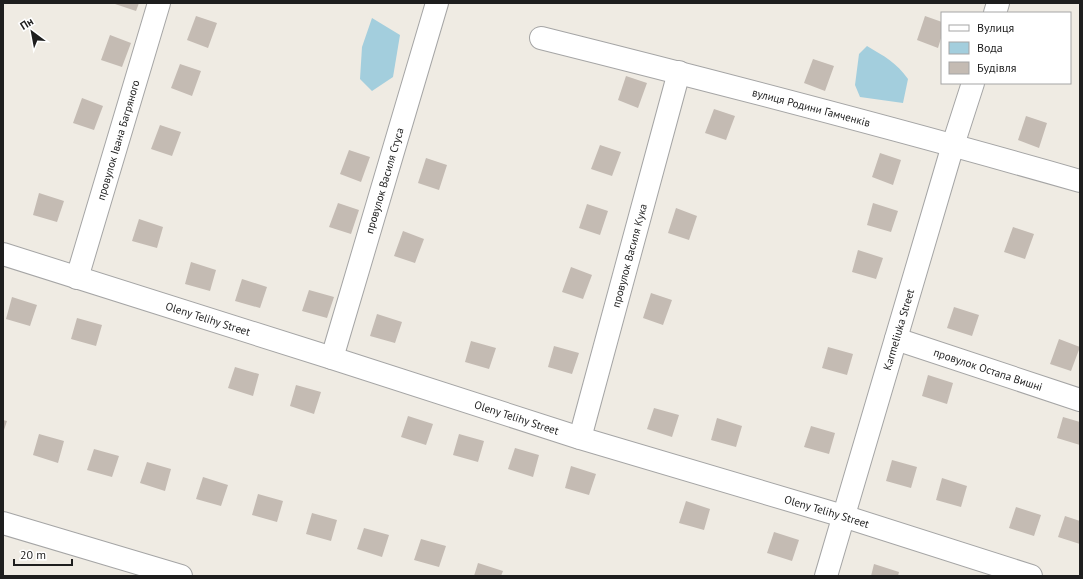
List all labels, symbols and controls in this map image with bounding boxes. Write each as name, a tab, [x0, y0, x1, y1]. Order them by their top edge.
north arrow	[12, 12, 52, 52]
legend	[941, 12, 1071, 84]
text: Пн	[18, 14, 36, 33]
text: Вулиця	[977, 20, 1014, 35]
text: Вода	[977, 40, 1003, 55]
text: Будівля	[977, 60, 1016, 75]
street label: провулок Івана Багряного	[94, 78, 143, 202]
street label: вулиця Родини Гамченків	[751, 85, 872, 130]
street label: провулок Василя Стуса	[362, 126, 407, 235]
street label: провулок Василя Кука	[609, 202, 650, 309]
street label: Karmeliuka Street	[880, 287, 917, 372]
street label: Oleny Telihy Street	[164, 299, 252, 339]
street label: провулок Остапа Вишні	[932, 345, 1044, 394]
street label: Oleny Telihy Street	[473, 397, 561, 438]
street label: Oleny Telihy Street	[783, 492, 871, 531]
scale bar	[14, 541, 72, 567]
text: 20 m	[20, 547, 46, 562]

